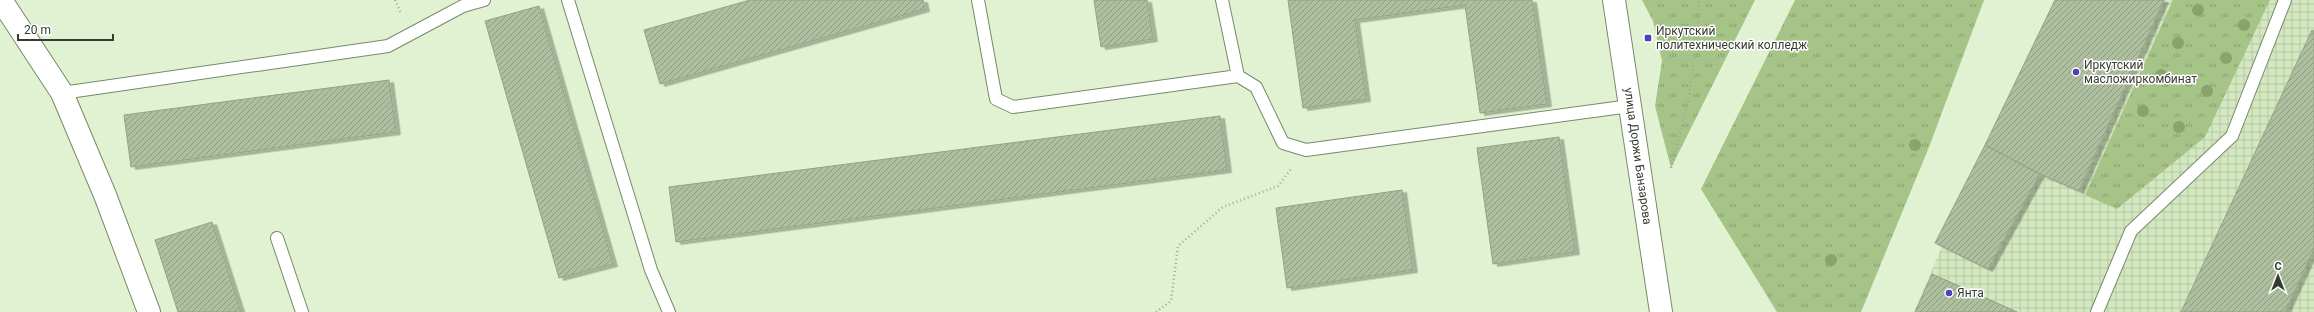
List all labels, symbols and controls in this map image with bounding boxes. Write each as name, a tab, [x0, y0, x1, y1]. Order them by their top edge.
scale bar	[18, 16, 113, 42]
text: 20 m	[24, 23, 51, 37]
place label: Иркутский политехнический колледж	[1656, 24, 1808, 52]
marker: Иркутский политехнический колледж	[1643, 33, 1653, 43]
place label: Иркутский масложиркомбинат	[2084, 58, 2197, 86]
marker: Иркутский масложиркомбинат	[2071, 67, 2081, 77]
street label: улица Доржи Банзарова	[1621, 87, 1655, 225]
north arrow	[2258, 256, 2298, 296]
text: С	[2274, 260, 2282, 273]
place label: Янта	[1957, 286, 1984, 300]
marker: Янта	[1944, 288, 1954, 298]

